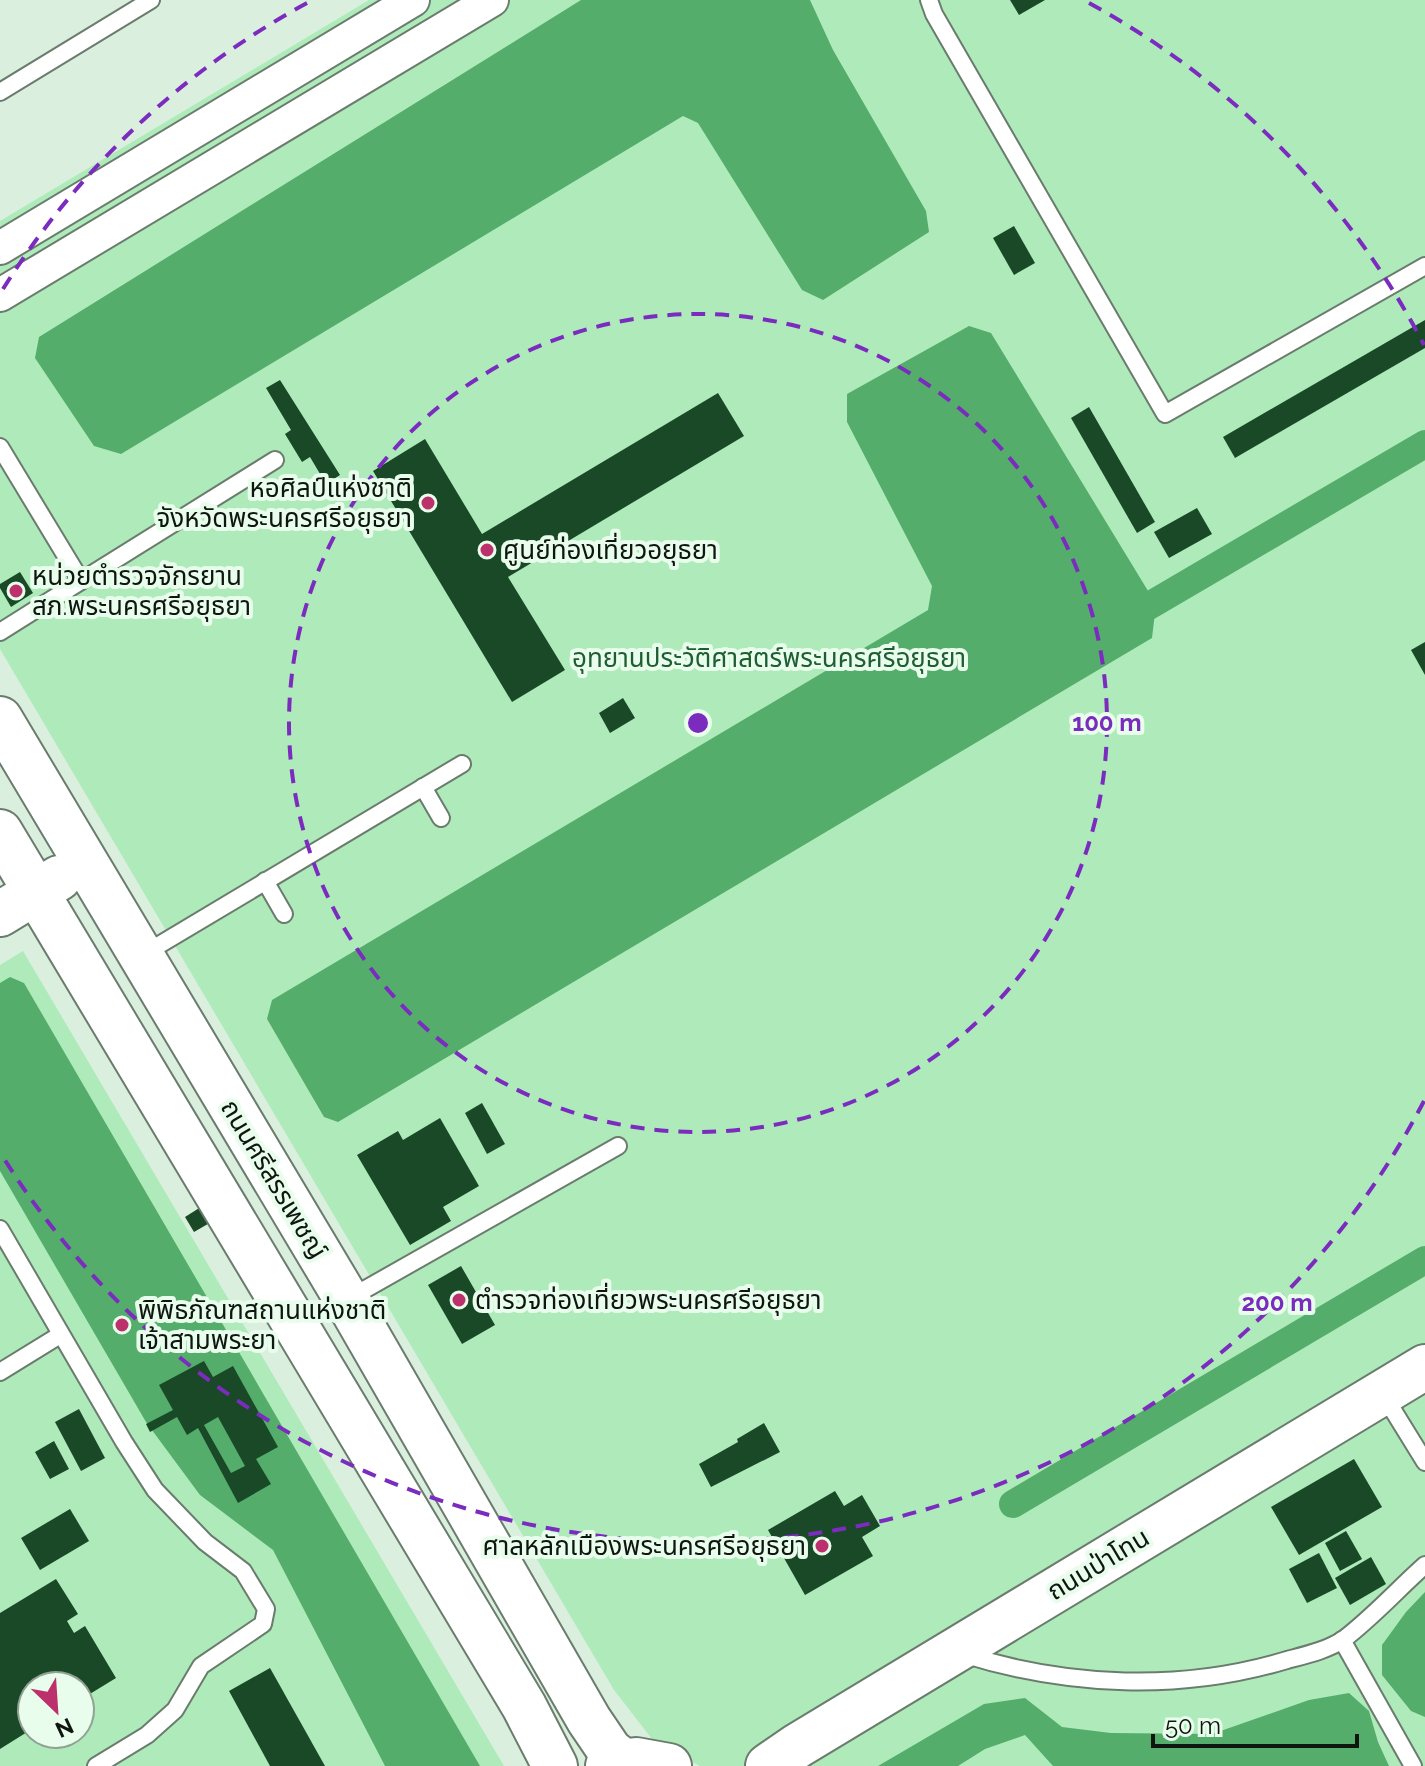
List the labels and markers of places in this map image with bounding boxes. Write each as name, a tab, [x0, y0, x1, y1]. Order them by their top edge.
place label: หอศิลป์แห่งชาติ จังหวัดพระนครศรีอยุธยา	[156, 473, 412, 534]
marker: หอศิลป์แห่งชาติ จังหวัดพระนครศรีอยุธยา	[419, 494, 437, 512]
place label: ศูนย์ท่องเที่ยวอยุธยา	[503, 532, 718, 566]
marker: ศูนย์ท่องเที่ยวอยุธยา	[478, 541, 496, 559]
place label: หน่วยตำรวจจักรยาน สภ.พระนครศรีอยุธยา	[32, 561, 251, 622]
marker: หน่วยตำรวจจักรยาน สภ.พระนครศรีอยุธยา	[7, 582, 25, 600]
centre of rings	[684, 709, 712, 737]
place label: ตำรวจท่องเที่ยวพระนครศรีอยุธยา	[475, 1282, 822, 1316]
marker: ตำรวจท่องเที่ยวพระนครศรีอยุธยา	[450, 1291, 468, 1309]
place label: พิพิธภัณฑสถานแห่งชาติ เจ้าสามพระยา	[138, 1295, 386, 1355]
marker: พิพิธภัณฑสถานแห่งชาติ เจ้าสามพระยา	[113, 1316, 131, 1334]
place label: ศาลหลักเมืองพระนครศรีอยุธยา	[482, 1531, 806, 1562]
marker: ศาลหลักเมืองพระนครศรีอยุธยา	[813, 1537, 831, 1555]

